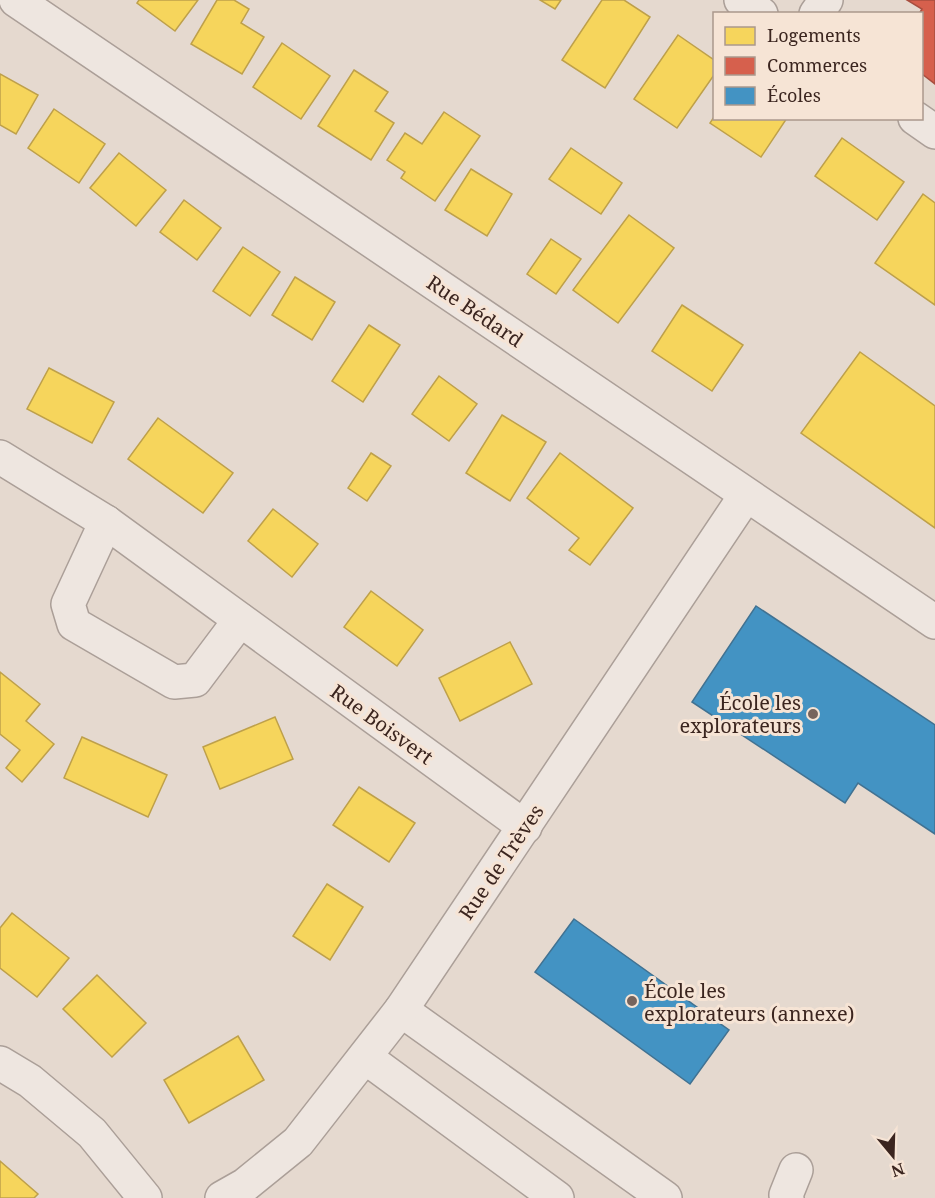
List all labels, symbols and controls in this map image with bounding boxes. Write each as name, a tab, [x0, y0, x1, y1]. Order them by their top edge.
legend	[713, 12, 923, 120]
text: Logements	[767, 23, 861, 47]
text: Commerces	[767, 53, 867, 77]
text: Écoles	[767, 83, 821, 107]
street label: Rue Bédard	[422, 269, 528, 353]
street label: Rue Boisvert	[325, 678, 439, 770]
place label: École les explorateurs	[680, 689, 801, 739]
marker: École les explorateurs	[806, 707, 820, 721]
street label: Rue de Trèves	[452, 799, 550, 925]
place label: École les explorateurs (annexe)	[644, 977, 855, 1027]
marker: École les explorateurs (annexe)	[625, 994, 639, 1008]
north arrow	[863, 1126, 923, 1186]
text: N	[888, 1158, 907, 1183]

